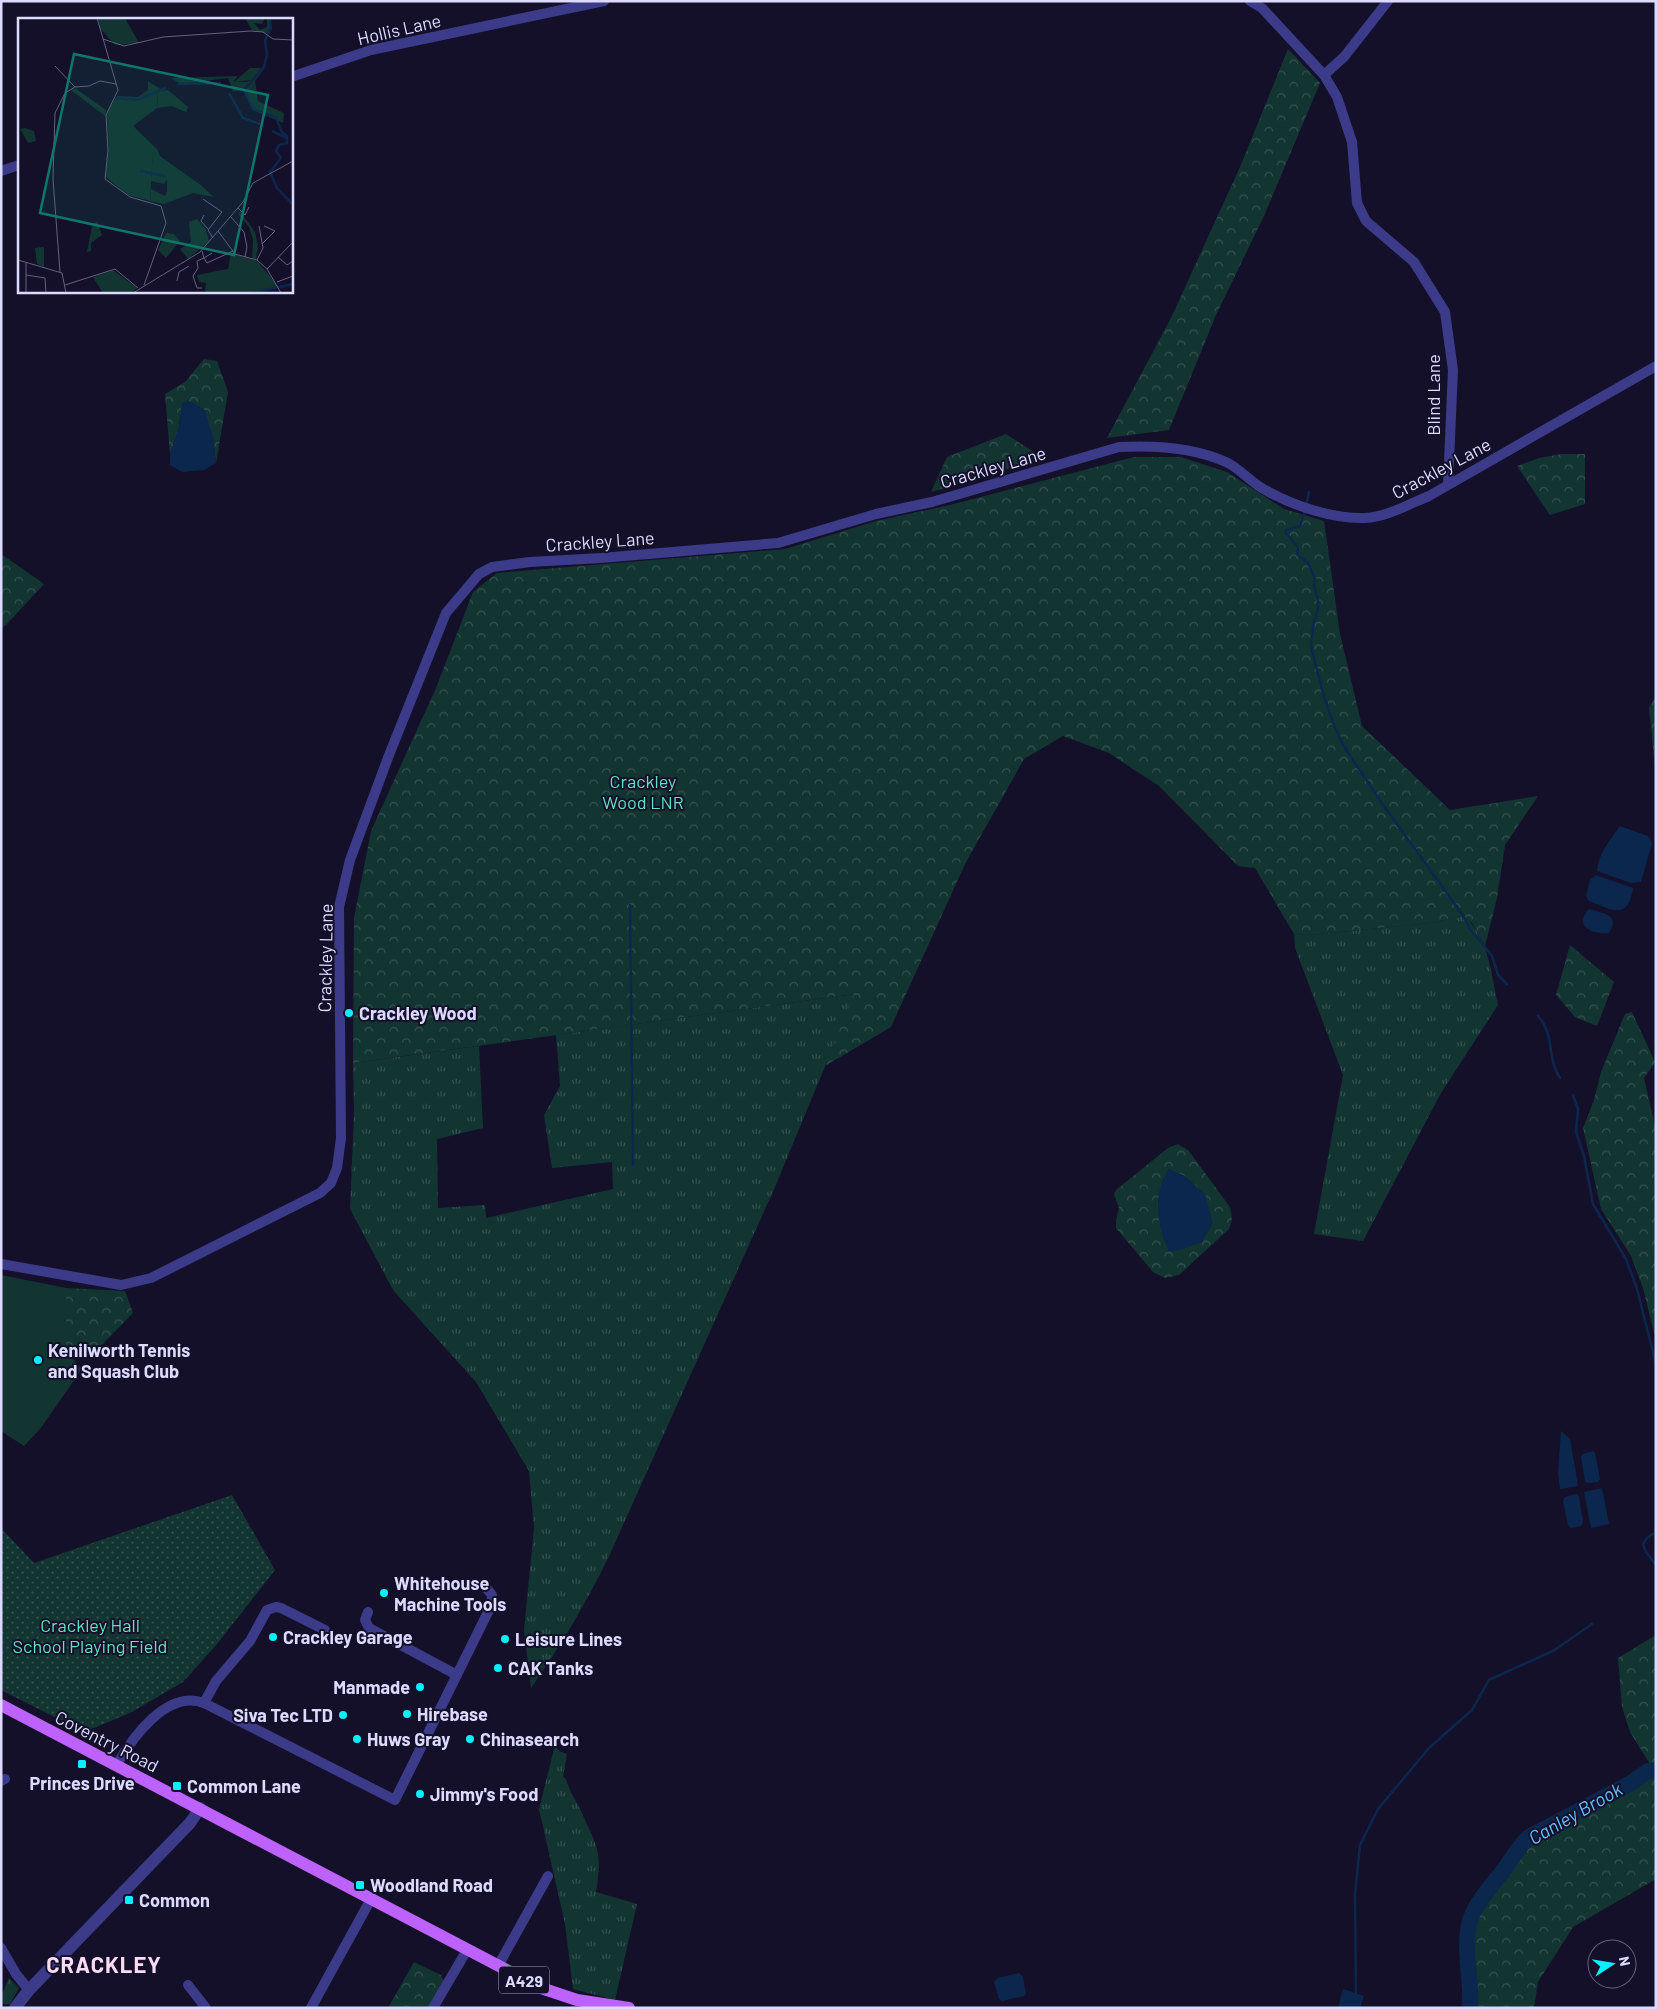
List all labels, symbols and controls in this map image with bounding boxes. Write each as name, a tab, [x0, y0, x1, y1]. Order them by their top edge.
street label: Hollis Lane	[355, 9, 443, 49]
inset map	[18, 18, 292, 292]
street label: Blind Lane	[1422, 354, 1444, 436]
street label: Crackley Lane	[1388, 433, 1494, 503]
street label: Crackley Lane	[938, 441, 1048, 493]
street label: Crackley Lane	[545, 526, 655, 556]
park label: Crackley Wood LNR	[602, 770, 684, 813]
street label: Crackley Lane	[313, 903, 337, 1013]
place label: Crackley Wood	[359, 1002, 477, 1024]
marker: Crackley Wood	[343, 1007, 355, 1019]
place label: Kenilworth Tennis and Squash Club	[48, 1339, 190, 1382]
marker: Kenilworth Tennis and Squash Club	[32, 1354, 44, 1366]
place label: Whitehouse Machine Tools	[394, 1572, 506, 1615]
marker: Whitehouse Machine Tools	[378, 1587, 390, 1599]
park label: Crackley Hall School Playing Field	[13, 1614, 167, 1657]
place label: Crackley Garage	[283, 1626, 413, 1648]
place label: Leisure Lines	[515, 1628, 622, 1650]
marker: Crackley Garage	[267, 1631, 279, 1643]
marker: Leisure Lines	[499, 1633, 511, 1645]
place label: CAK Tanks	[508, 1657, 593, 1679]
marker: CAK Tanks	[492, 1662, 504, 1674]
place label: Manmade	[333, 1676, 410, 1698]
marker: Manmade	[414, 1681, 426, 1693]
place label: Hirebase	[417, 1703, 488, 1725]
place label: Siva Tec LTD	[233, 1704, 333, 1726]
street label: Coventry Road	[52, 1706, 162, 1776]
marker: Hirebase	[401, 1708, 413, 1720]
marker: Siva Tec LTD	[337, 1709, 349, 1721]
place label: Huws Gray	[367, 1728, 450, 1750]
place label: Chinasearch	[480, 1728, 579, 1750]
marker: Huws Gray	[351, 1733, 363, 1745]
marker: Chinasearch	[464, 1733, 476, 1745]
marker: Princes Drive	[76, 1758, 88, 1770]
place label: Princes Drive	[29, 1772, 135, 1794]
place label: Common Lane	[187, 1775, 301, 1797]
water label: Canley Brook	[1524, 1777, 1627, 1849]
marker: Common Lane	[171, 1780, 183, 1792]
place label: Jimmy's Food	[430, 1783, 538, 1805]
marker: Jimmy's Food	[414, 1788, 426, 1800]
place label: Woodland Road	[370, 1874, 493, 1896]
marker: Woodland Road	[354, 1879, 366, 1891]
place label: Common	[139, 1889, 210, 1911]
marker: Common	[123, 1894, 135, 1906]
north arrow	[1587, 1939, 1637, 1989]
district label: CRACKLEY	[46, 1951, 162, 1977]
text: N	[1616, 1955, 1634, 1968]
road number: A429	[499, 1966, 549, 1994]

